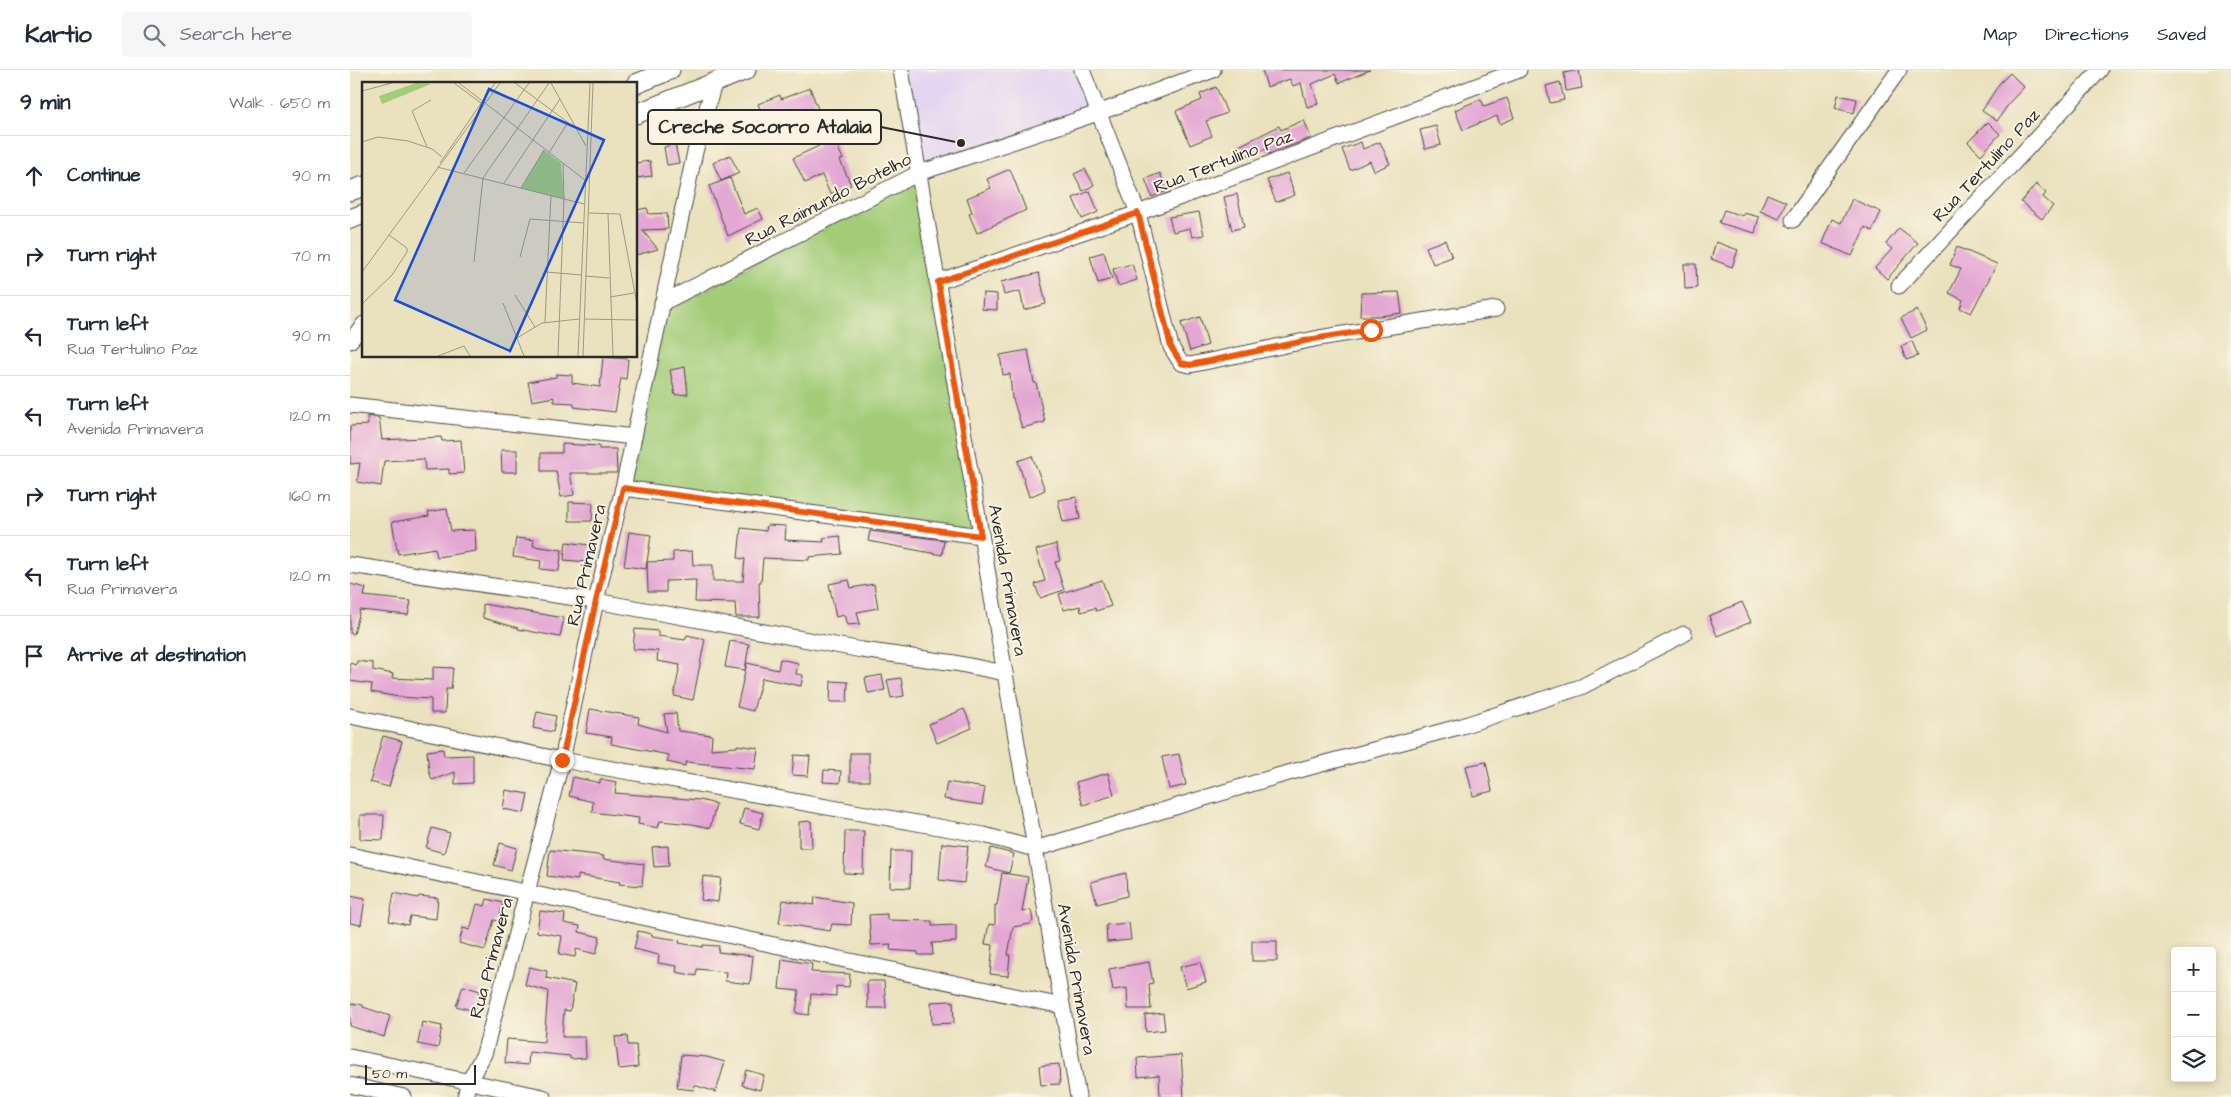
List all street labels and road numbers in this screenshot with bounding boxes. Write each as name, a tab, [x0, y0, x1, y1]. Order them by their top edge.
street label: Rua Tertulino Paz	[1927, 103, 2046, 228]
street label: Rua Tertulino Paz	[1150, 123, 1296, 199]
street label: Rua Raimundo Botelho	[741, 147, 916, 252]
street label: Rua Primavera	[560, 502, 613, 628]
street label: Avenida Primavera	[982, 502, 1033, 658]
street label: Rua Primavera	[463, 895, 520, 1021]
street label: Avenida Primavera	[1051, 901, 1102, 1057]

